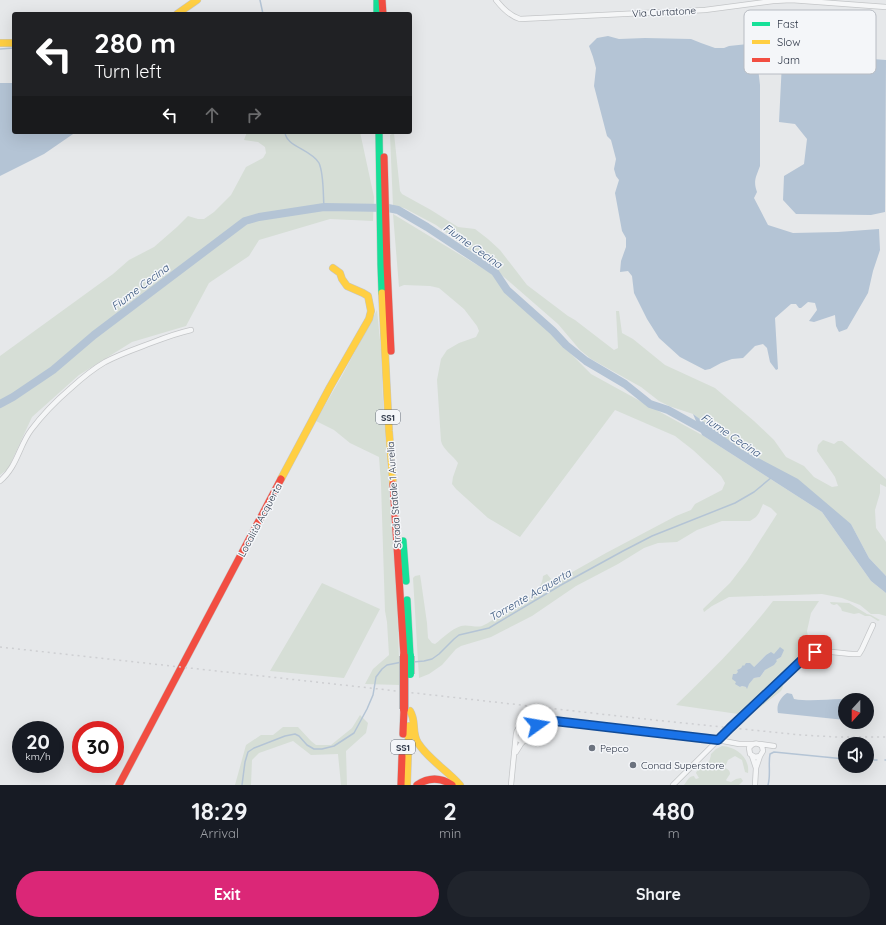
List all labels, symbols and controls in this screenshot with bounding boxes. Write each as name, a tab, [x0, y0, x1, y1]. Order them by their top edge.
street label: Via Curtatone	[632, 4, 697, 20]
legend	[744, 10, 876, 74]
text: Fast	[777, 17, 799, 31]
text: 280 m	[94, 25, 176, 60]
icon: left	[28, 28, 80, 80]
text: Slow	[777, 35, 801, 49]
text: Jam	[777, 53, 800, 67]
text: Turn left	[94, 60, 162, 83]
icon: left	[159, 104, 181, 126]
icon: ahead	[201, 104, 223, 126]
icon: right	[243, 104, 265, 126]
water label: Fiume Cecina	[441, 221, 506, 272]
water label: Fiume Cecina	[108, 260, 173, 313]
road number: SS1	[376, 410, 400, 424]
water label: Fiume Cecina	[699, 410, 764, 461]
street label: Strada Statale 1 Aurelia	[384, 441, 404, 549]
street label: Località Acquerta	[235, 481, 285, 559]
water label: Torrente Acquerta	[487, 565, 575, 624]
pin	[798, 635, 832, 669]
icon: arrive	[804, 641, 826, 663]
north arrow	[838, 693, 874, 729]
map controls	[838, 693, 874, 773]
position arrow	[516, 704, 558, 746]
speed limit sign: 30	[72, 721, 124, 773]
text: 20	[26, 729, 50, 754]
button: sound	[838, 737, 874, 773]
road number: SS1	[391, 740, 415, 754]
place label: Pepco	[600, 742, 629, 755]
marker: Pepco	[587, 743, 597, 753]
text: km/h	[25, 750, 51, 763]
place label: Conad Superstore	[641, 759, 725, 772]
marker: Conad Superstore	[628, 760, 638, 770]
text: 18:29	[191, 796, 248, 826]
text: 2	[443, 796, 457, 826]
text: 480	[653, 796, 695, 826]
text: Arrival	[200, 825, 239, 841]
text: min	[439, 825, 461, 841]
text: m	[668, 825, 680, 841]
button: Exit	[16, 871, 439, 917]
button: Share	[447, 871, 870, 917]

